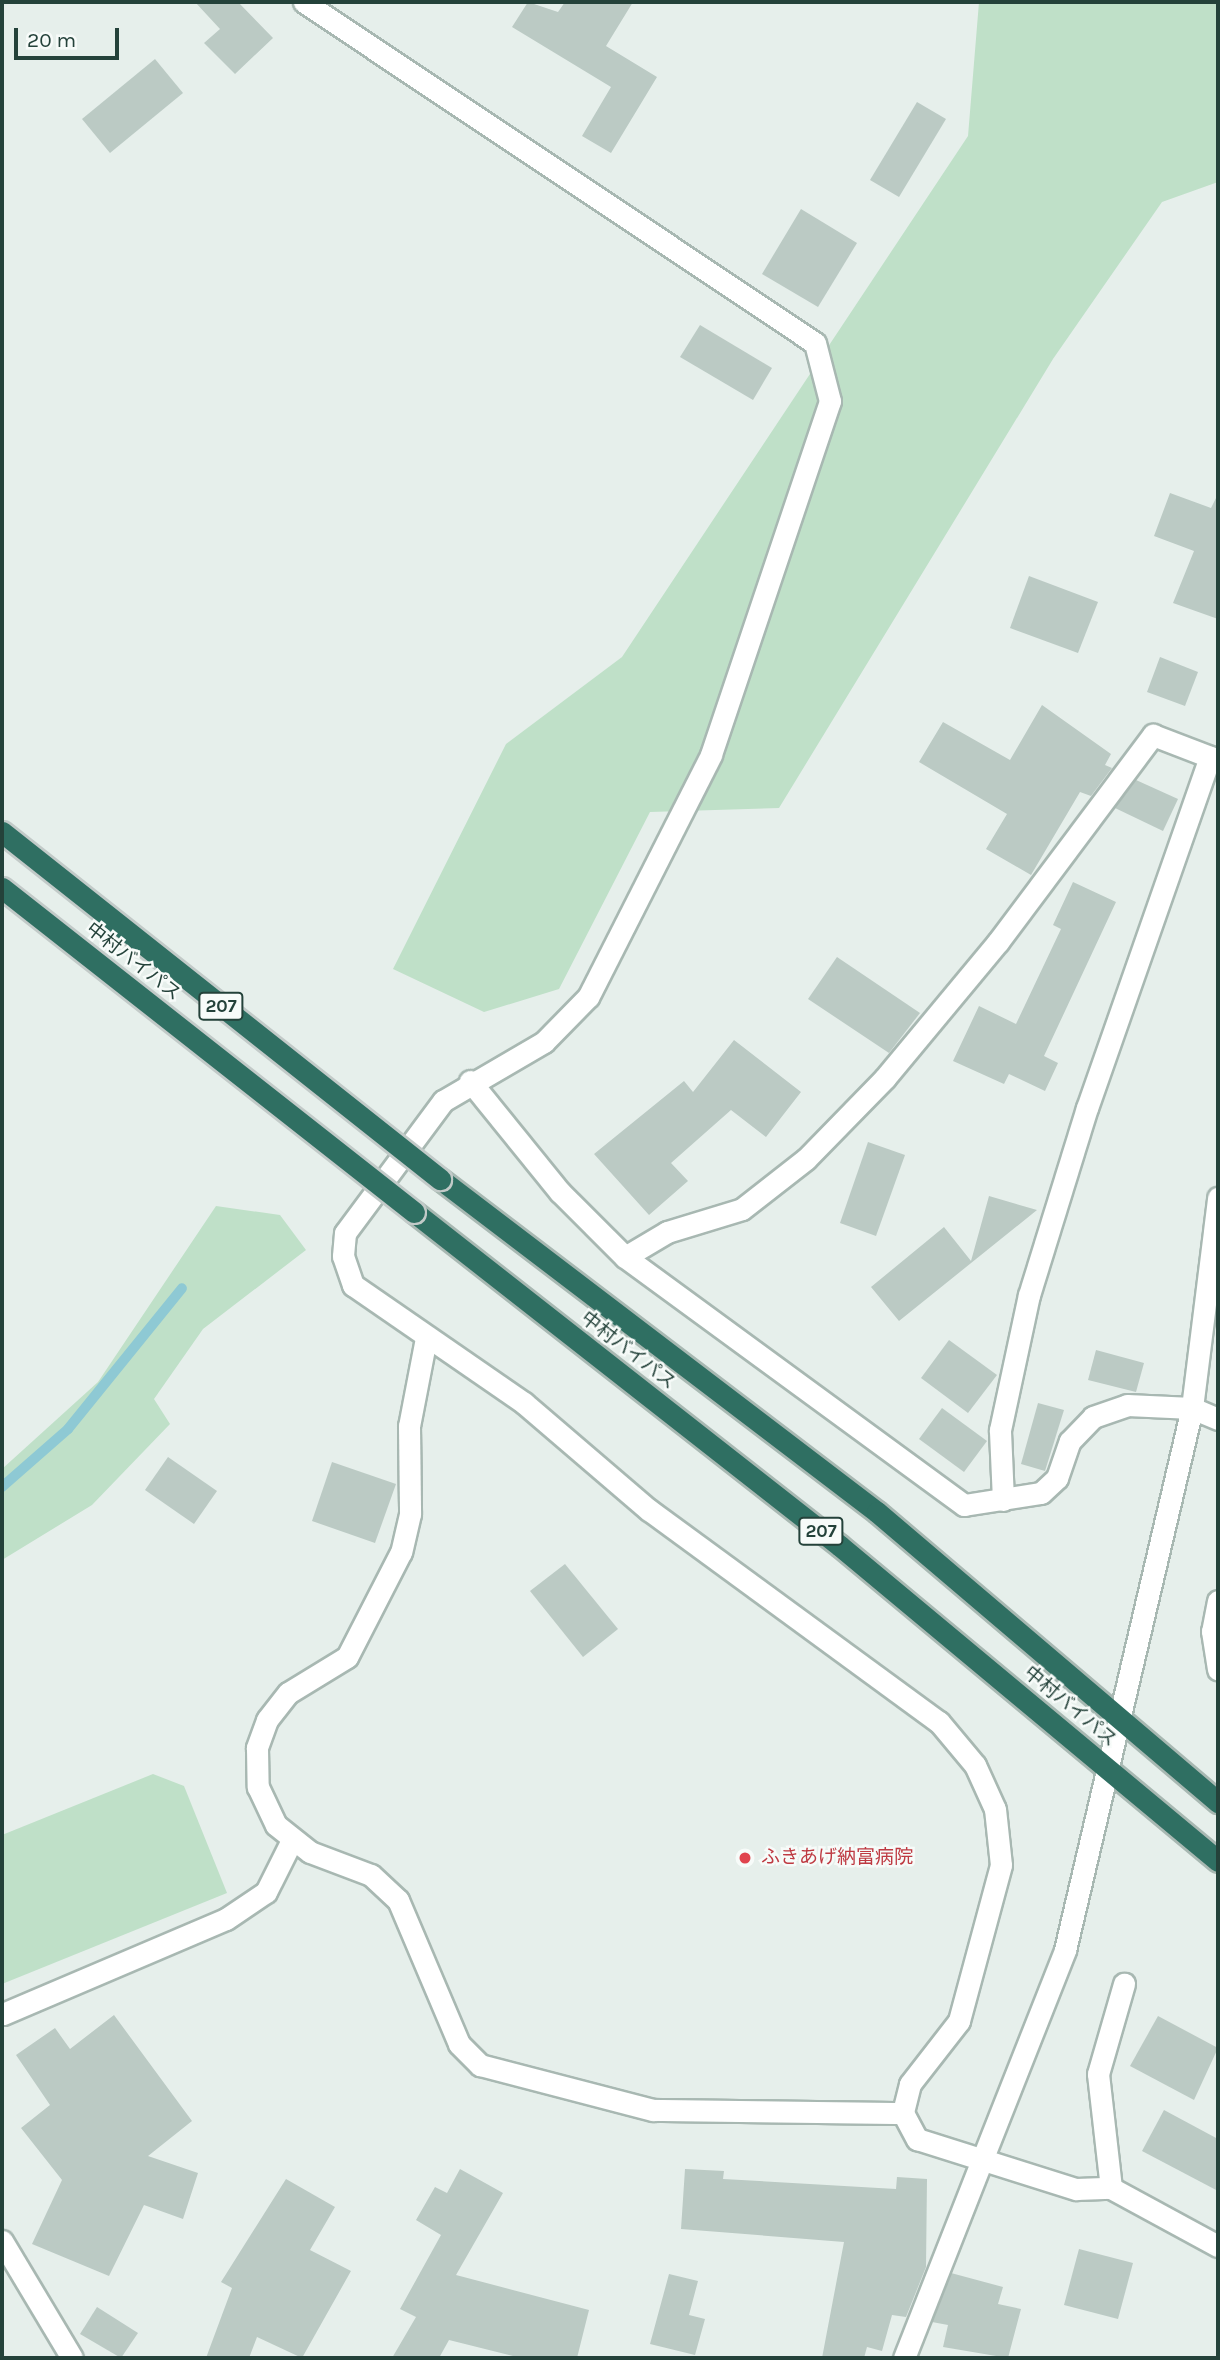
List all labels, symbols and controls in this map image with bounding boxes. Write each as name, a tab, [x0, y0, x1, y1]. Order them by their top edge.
scale bar	[18, 14, 122, 58]
text: 20 m	[27, 28, 76, 52]
street label: 中村バイパス	[81, 918, 185, 1006]
road number: 207	[198, 992, 244, 1021]
street label: 中村バイパス	[576, 1307, 680, 1395]
road number: 207	[798, 1516, 844, 1546]
street label: 中村バイパス	[1019, 1662, 1121, 1752]
place label: ふきあげ納富病院	[761, 1847, 913, 1869]
marker: ふきあげ納富病院	[735, 1848, 755, 1868]

